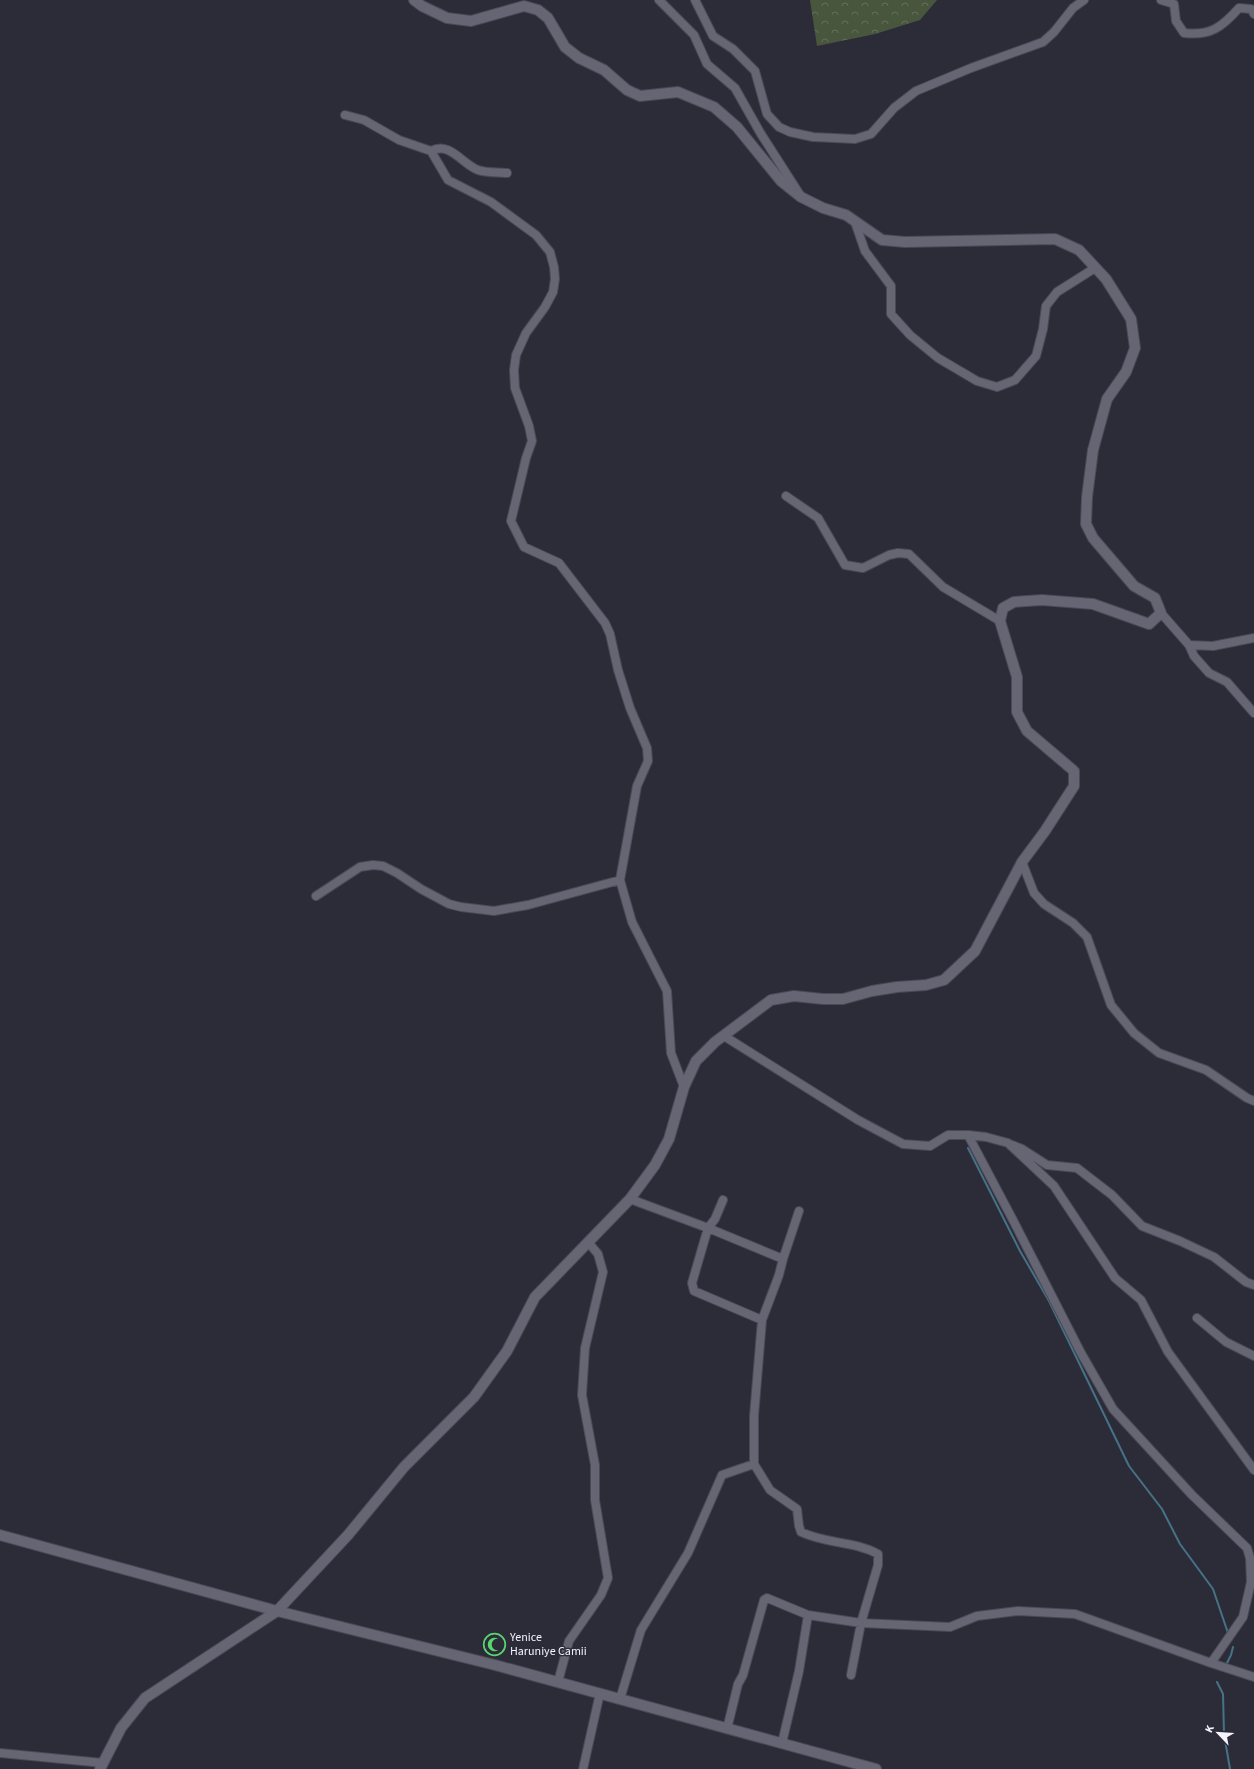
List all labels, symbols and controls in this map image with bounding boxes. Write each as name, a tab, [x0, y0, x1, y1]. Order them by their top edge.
place label: Yenice Haruniye Camii	[509, 1629, 587, 1660]
mosque icon: Yenice Haruniye Camii	[482, 1631, 508, 1657]
north arrow	[1198, 1713, 1238, 1753]
text: K	[1201, 1723, 1218, 1735]

